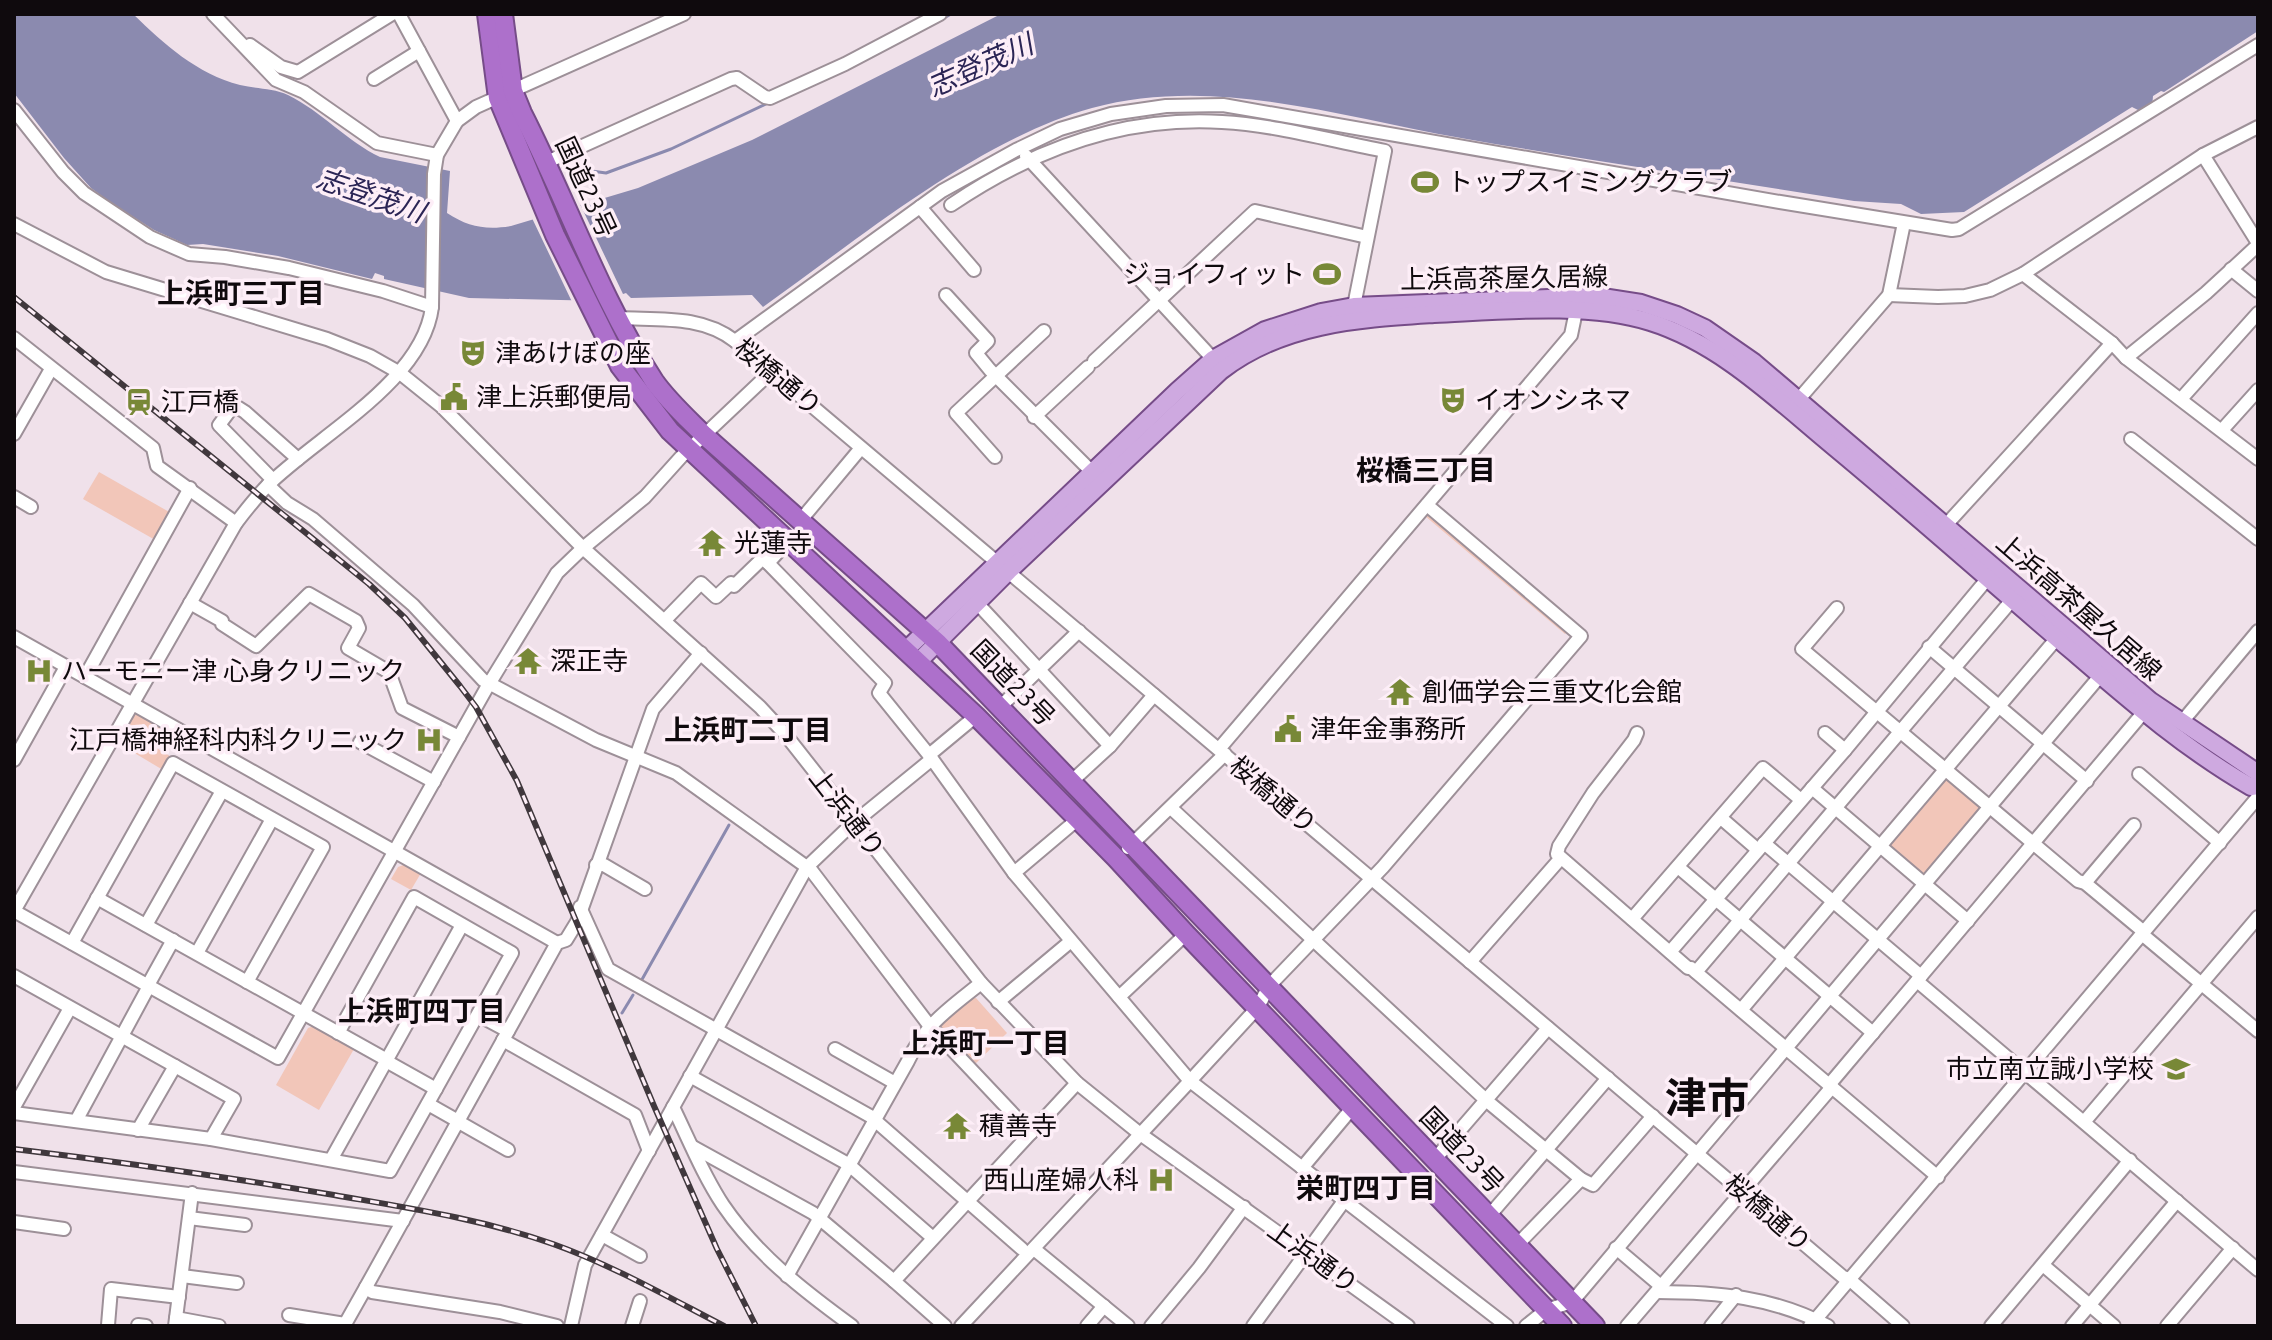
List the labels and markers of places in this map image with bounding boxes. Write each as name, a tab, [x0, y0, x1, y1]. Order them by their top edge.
sports icon: トップスイミングクラブ	[1410, 167, 1440, 197]
place label: トップスイミングクラブ	[1447, 167, 1732, 196]
place label: ジョイフィット	[1124, 259, 1305, 288]
sports icon: ジョイフィット	[1312, 259, 1342, 289]
theatre icon: 津あけぼの座	[458, 338, 488, 368]
place label: 津あけぼの座	[495, 338, 651, 367]
public building icon: 津上浜郵便局	[439, 382, 469, 412]
place label: 津上浜郵便局	[476, 382, 632, 411]
theatre icon: イオンシネマ	[1438, 385, 1468, 415]
place label: イオンシネマ	[1475, 385, 1631, 414]
station icon: 江戸橋	[124, 387, 154, 417]
place label: 江戸橋	[161, 387, 239, 416]
temple icon: 光蓮寺	[697, 528, 727, 558]
place label: 光蓮寺	[734, 528, 812, 557]
temple icon: 深正寺	[513, 646, 543, 676]
place label: 深正寺	[550, 646, 628, 675]
hospital icon: ハーモニー津 心身クリニック	[24, 656, 54, 686]
place label: ハーモニー津 心身クリニック	[61, 656, 405, 685]
temple icon: 創価学会三重文化会館	[1385, 677, 1415, 707]
place label: 創価学会三重文化会館	[1422, 677, 1682, 706]
public building icon: 津年金事務所	[1273, 714, 1303, 744]
place label: 津年金事務所	[1310, 714, 1466, 743]
place label: 江戸橋神経科内科クリニック	[69, 725, 407, 754]
hospital icon: 江戸橋神経科内科クリニック	[414, 725, 444, 755]
place label: 市立南立誠小学校	[1946, 1054, 2154, 1083]
school or university icon: 市立南立誠小学校	[2161, 1054, 2191, 1084]
temple icon: 積善寺	[942, 1111, 972, 1141]
place label: 積善寺	[979, 1111, 1057, 1140]
place label: 西山産婦人科	[983, 1165, 1139, 1194]
hospital icon: 西山産婦人科	[1146, 1165, 1176, 1195]

